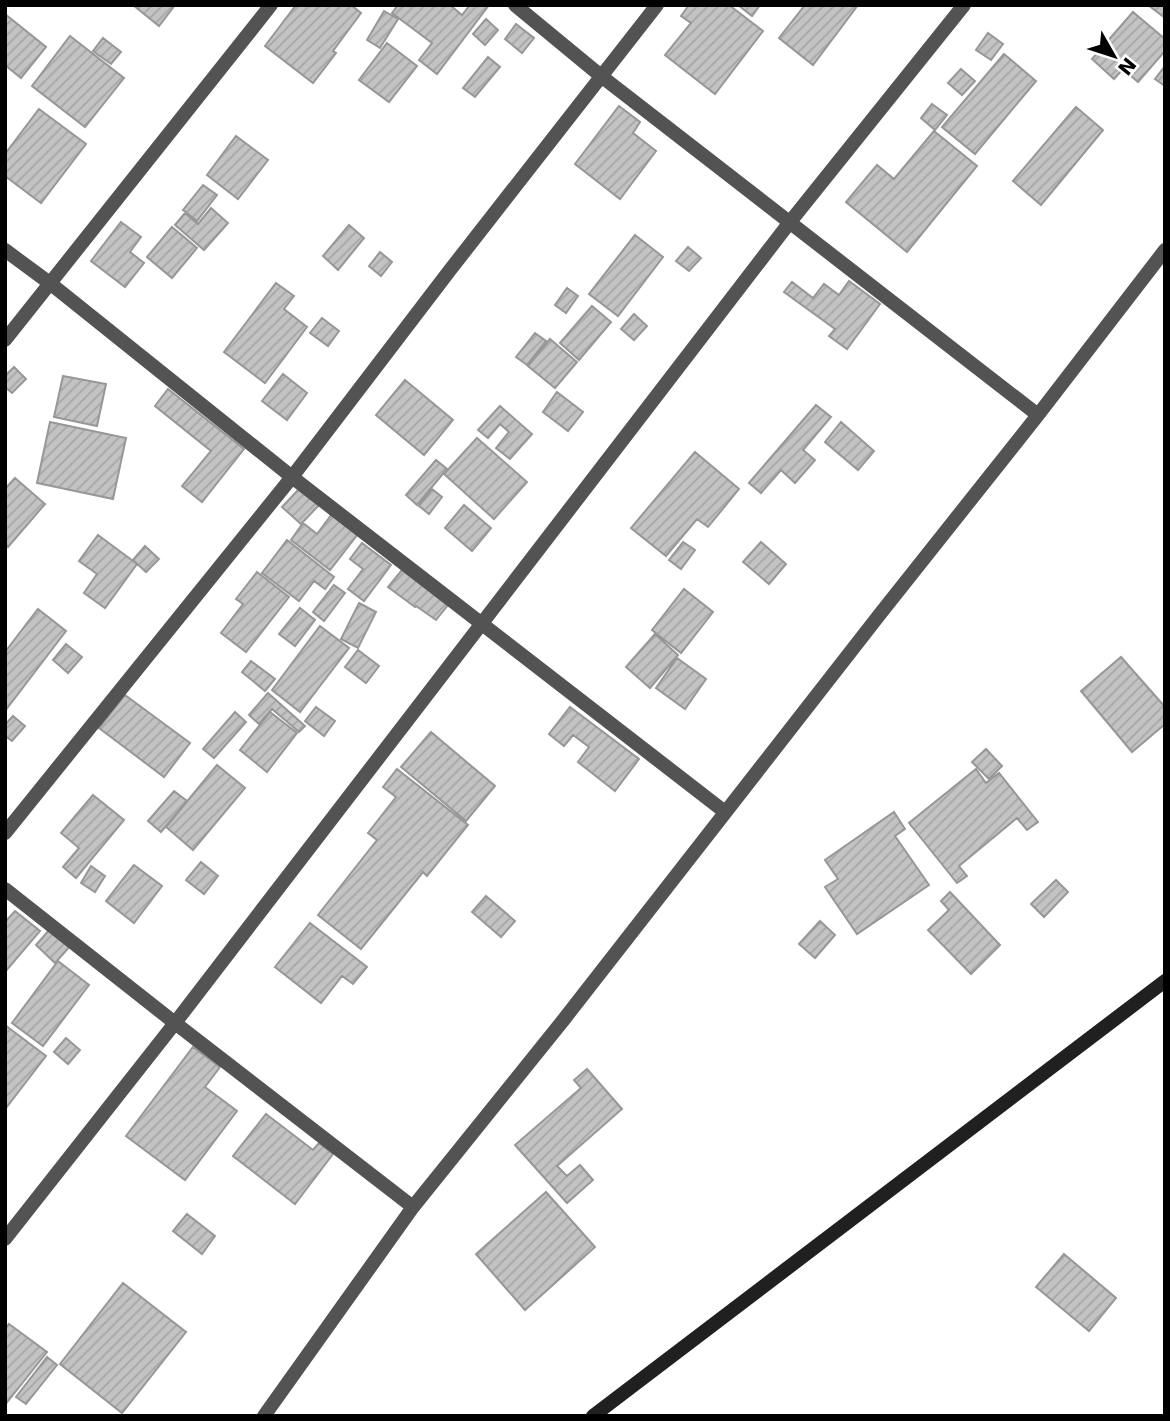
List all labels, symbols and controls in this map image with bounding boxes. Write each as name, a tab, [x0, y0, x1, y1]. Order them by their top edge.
north arrow	[1079, 21, 1149, 91]
text: N	[1114, 54, 1141, 80]

